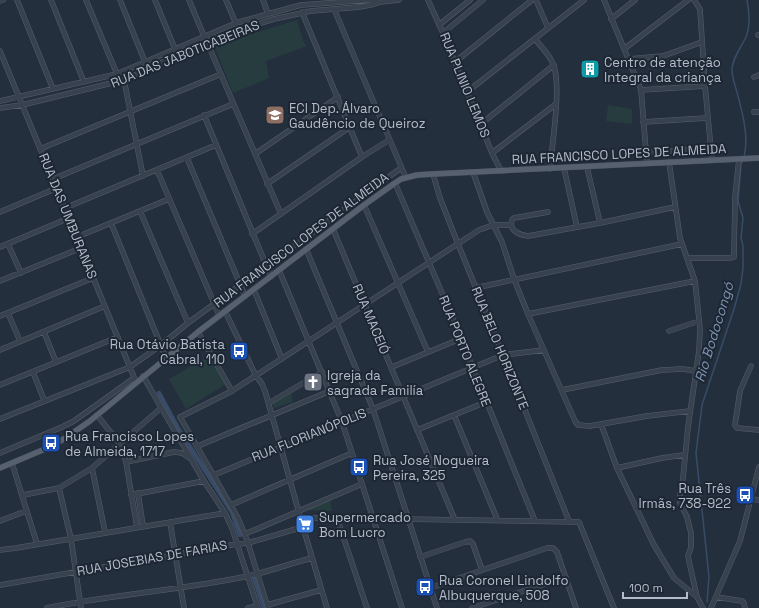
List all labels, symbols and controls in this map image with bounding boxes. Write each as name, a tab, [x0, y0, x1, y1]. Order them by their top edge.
street label: RUA DAS JABOTICABEIRAS	[108, 16, 262, 92]
street label: RUA PLINIO LEMOS	[436, 30, 494, 140]
place label: Centro de atenção Integral da criança	[604, 54, 722, 86]
building icon: Centro de atenção Integral da criança	[579, 58, 601, 80]
place label: ECI Dep. Álvaro Gaudêncio de Queiroz	[289, 100, 426, 132]
school or university icon: ECI Dep. Álvaro Gaudêncio de Queiroz	[264, 104, 286, 126]
street label: RUA FRANCISCO LOPES DE ALMEIDA	[511, 140, 727, 168]
street label: RUA DAS UMBURANAS	[35, 151, 101, 281]
street label: RUA FRANCISCO LOPES DE ALMEIDA	[210, 169, 392, 311]
water label: Rio Bodocongó	[690, 280, 738, 384]
street label: RUA MACEIÓ	[349, 281, 393, 357]
street label: RUA BELO HORIZONTE	[468, 284, 532, 412]
street label: RUA PORTO ALEGRE	[435, 293, 495, 409]
place label: Rua Otávio Batista Cabral, 110	[110, 336, 226, 368]
bus stop icon: Rua Otávio Batista Cabral, 110	[228, 340, 250, 362]
place label: Igreja da sagrada Familía	[327, 367, 424, 399]
church icon: Igreja da sagrada Familía	[302, 371, 324, 393]
street label: RUA FLORIANÓPOLIS	[249, 404, 369, 466]
place label: Rua Francisco Lopes de Almeida, 1717	[65, 428, 194, 460]
bus stop icon: Rua Francisco Lopes de Almeida, 1717	[40, 432, 62, 454]
place label: Rua José Nogueira Pereira, 325	[373, 452, 490, 484]
bus stop icon: Rua José Nogueira Pereira, 325	[348, 456, 370, 478]
place label: Rua Três Irmãs, 738-922	[638, 480, 731, 512]
bus stop icon: Rua Três Irmãs, 738-922	[734, 484, 756, 506]
place label: Supermercado Bom Lucro	[319, 509, 411, 541]
supermarket icon: Supermercado Bom Lucro	[294, 513, 316, 535]
street label: RUA JOSEBIAS DE FARIAS	[76, 536, 228, 580]
place label: Rua Coronel Lindolfo Albuquerque, 508	[439, 572, 569, 604]
scale bar	[623, 574, 687, 600]
bus stop icon: Rua Coronel Lindolfo Albuquerque, 508	[414, 576, 436, 598]
text: 100 m	[629, 580, 663, 596]

